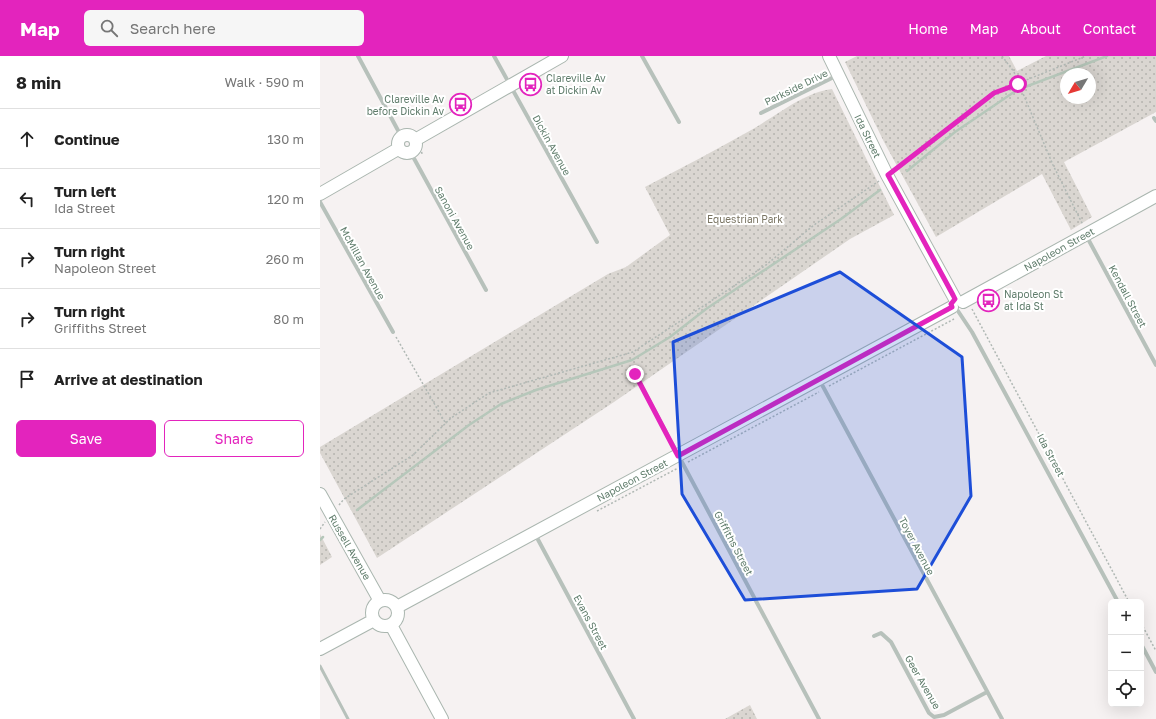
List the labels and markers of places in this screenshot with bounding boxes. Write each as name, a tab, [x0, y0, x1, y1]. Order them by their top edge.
bus stop icon: Clareville Av at Dickin Av	[517, 71, 543, 97]
place label: Clareville Av at Dickin Av	[546, 72, 606, 96]
bus stop icon: Clareville Av before Dickin Av	[447, 92, 473, 118]
place label: Clareville Av before Dickin Av	[367, 93, 444, 117]
bus stop icon: Napoleon St at Ida St	[976, 287, 1002, 313]
place label: Napoleon St at Ida St	[1004, 288, 1063, 312]

